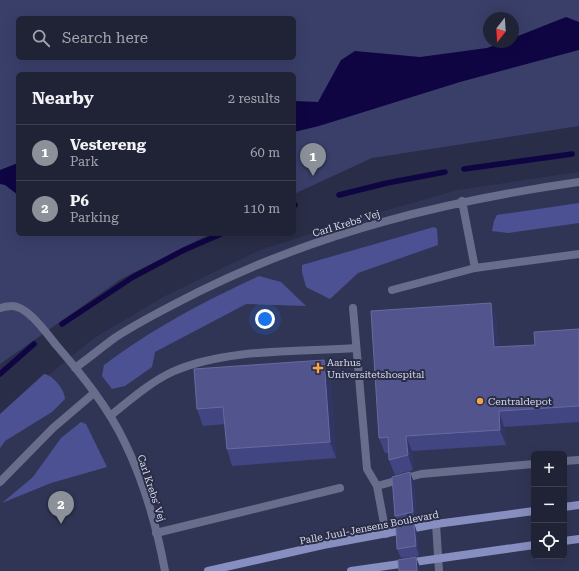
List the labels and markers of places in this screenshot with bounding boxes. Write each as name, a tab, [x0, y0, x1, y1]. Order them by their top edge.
pin: 1	[300, 143, 326, 176]
place label: Aarhus Universitetshospital	[327, 357, 424, 380]
marker: Aarhus Universitetshospital	[312, 362, 324, 374]
marker: Centraldepot	[475, 396, 485, 406]
place label: Centraldepot	[488, 396, 552, 407]
pin: 2	[48, 491, 74, 524]

